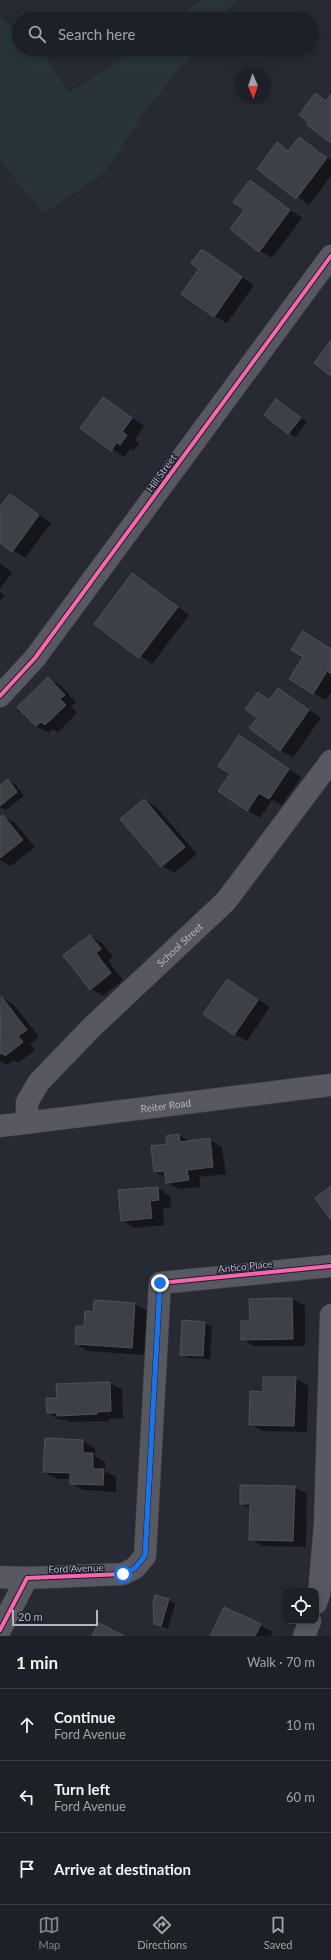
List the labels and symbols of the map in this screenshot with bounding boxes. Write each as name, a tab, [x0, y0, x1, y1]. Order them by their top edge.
north arrow	[235, 68, 271, 104]
street label: Hill Street	[143, 452, 179, 494]
street label: School Street	[154, 920, 205, 969]
street label: Reiter Road	[140, 1096, 192, 1115]
street label: Antico Place	[217, 1257, 273, 1275]
route end	[151, 1274, 169, 1292]
street label: Ford Avenue	[48, 1561, 104, 1575]
route start	[114, 1565, 132, 1583]
scale bar	[12, 1608, 98, 1627]

